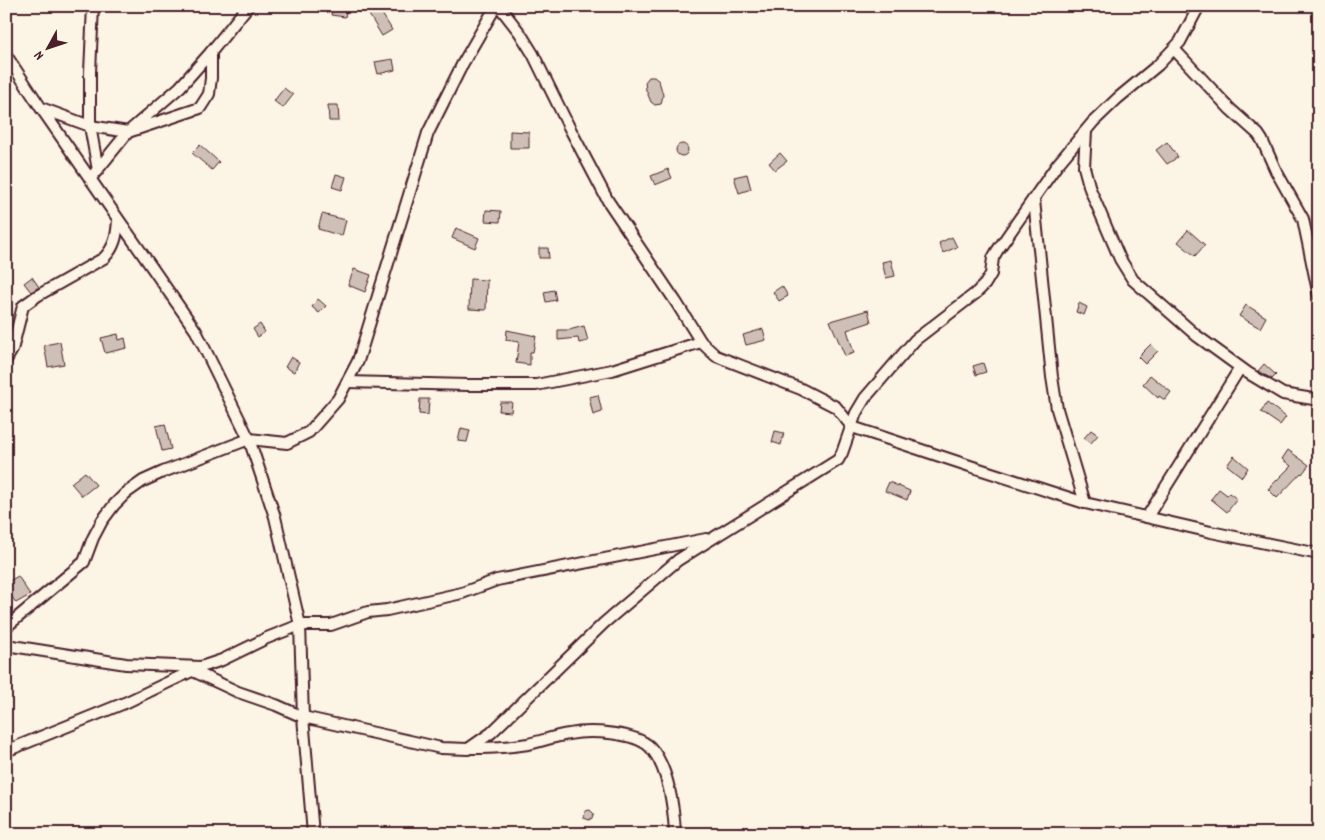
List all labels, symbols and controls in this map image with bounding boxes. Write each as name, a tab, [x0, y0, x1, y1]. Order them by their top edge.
north arrow	[22, 22, 72, 72]
text: N	[30, 46, 49, 64]

